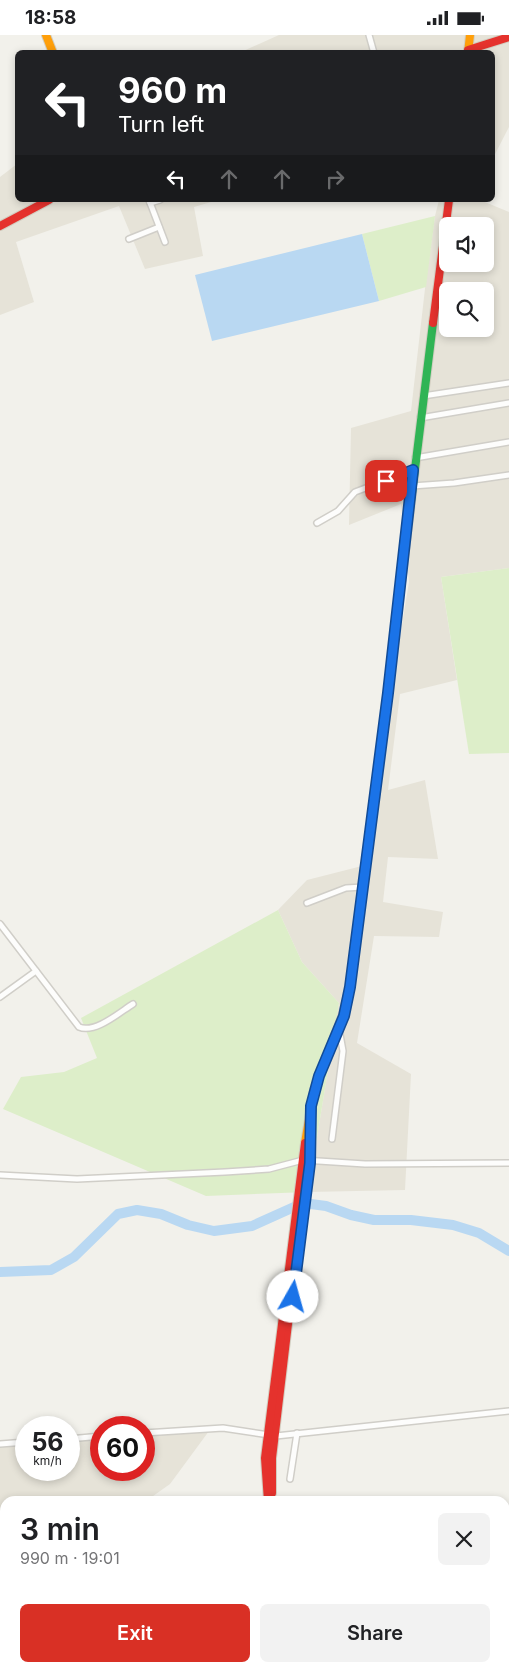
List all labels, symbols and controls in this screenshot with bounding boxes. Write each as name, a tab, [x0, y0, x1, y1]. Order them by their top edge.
text: 18:58	[25, 6, 76, 29]
text: 960 m	[118, 69, 227, 111]
icon: left	[35, 70, 100, 135]
text: Turn left	[118, 111, 204, 137]
icon: left	[162, 165, 190, 193]
icon: ahead	[215, 165, 243, 193]
icon: ahead	[268, 165, 296, 193]
icon: right	[321, 165, 349, 193]
map controls	[439, 217, 494, 337]
button: sound	[439, 217, 494, 272]
button: search	[439, 282, 494, 337]
pin	[365, 460, 407, 502]
icon: arrive	[372, 467, 400, 495]
position arrow	[266, 1270, 318, 1322]
speed limit sign: 60	[90, 1416, 155, 1481]
text: 56	[31, 1427, 64, 1457]
text: km/h	[33, 1453, 62, 1468]
text: 3 min	[20, 1511, 100, 1547]
button: close	[438, 1513, 490, 1565]
text: 990 m · 19:01	[20, 1548, 120, 1568]
button: Exit	[20, 1604, 250, 1662]
button: Share	[260, 1604, 490, 1662]

